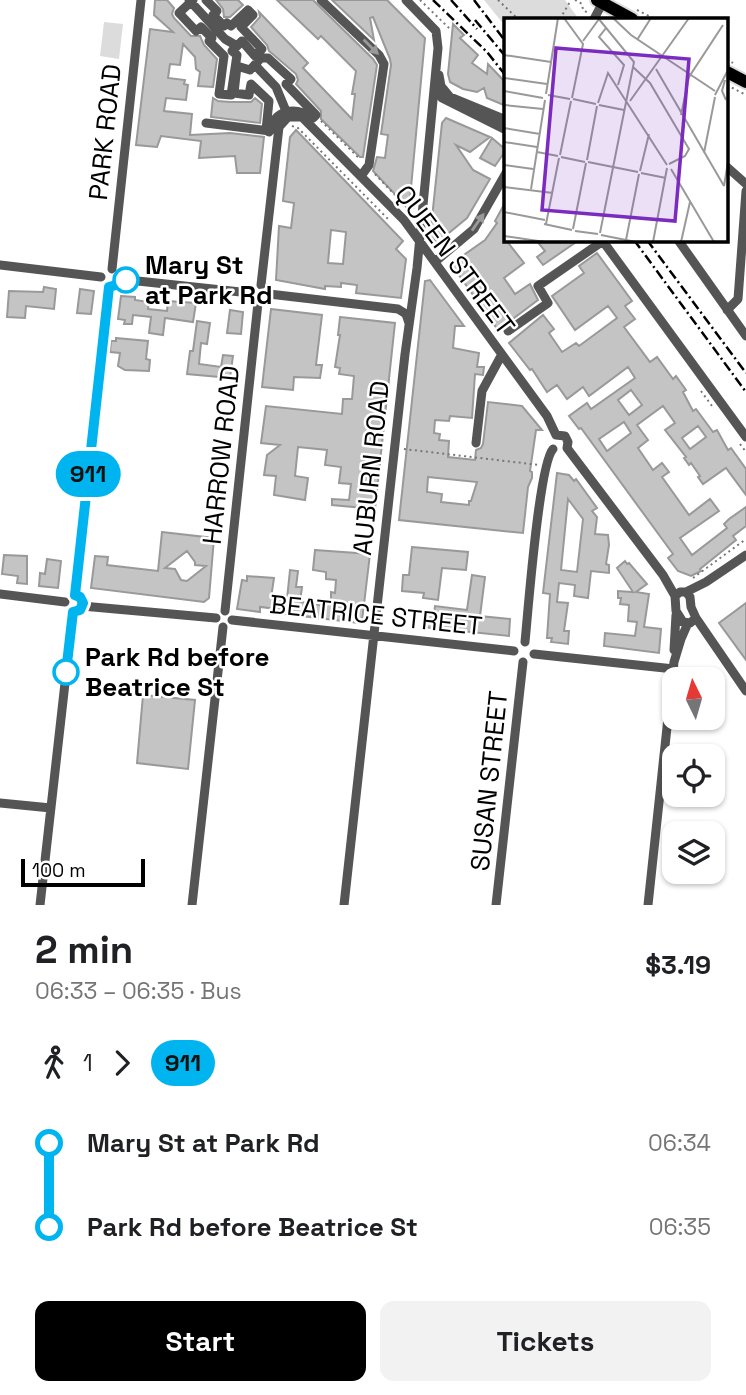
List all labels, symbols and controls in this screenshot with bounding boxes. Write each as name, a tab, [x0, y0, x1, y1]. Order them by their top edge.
inset map	[504, 18, 728, 242]
one-way arrow	[362, 38, 379, 54]
street label: PARK ROAD	[81, 62, 129, 202]
street label: QUEEN STREET	[387, 178, 523, 342]
one-way arrow	[471, 213, 485, 231]
place label: Mary St at Park Rd	[145, 248, 273, 312]
marker: Mary St at Park Rd	[113, 267, 139, 293]
street label: HARROW ROAD	[195, 364, 247, 546]
street label: AUBURN ROAD	[345, 379, 397, 557]
line badge: 911	[48, 451, 128, 497]
text: 911	[70, 458, 106, 489]
street label: BEATRICE STREET	[268, 587, 484, 643]
place label: Park Rd before Beatrice St	[85, 640, 270, 704]
marker: Park Rd before Beatrice St	[53, 659, 79, 685]
north arrow	[662, 667, 724, 730]
map controls	[662, 667, 725, 884]
street label: SUSAN STREET	[463, 689, 515, 873]
button: locate	[662, 744, 725, 807]
button: layers	[662, 821, 725, 884]
scale bar	[21, 856, 145, 888]
text: 100 m	[32, 858, 86, 883]
text: 2 min	[35, 926, 133, 974]
text: $3.19	[645, 948, 711, 982]
text: 06:33 – 06:35 · Bus	[35, 976, 242, 1006]
icon: walk	[35, 1044, 73, 1082]
icon: forward	[103, 1044, 141, 1082]
text: 911	[165, 1047, 201, 1078]
text: 1	[83, 1048, 93, 1078]
text: Mary St at Park Rd	[87, 1126, 320, 1160]
text: 06:34	[648, 1128, 711, 1158]
text: Park Rd before Beatrice St	[87, 1210, 418, 1244]
text: 06:35	[649, 1212, 711, 1242]
button: Start	[35, 1301, 366, 1381]
button: Tickets	[380, 1301, 711, 1381]

